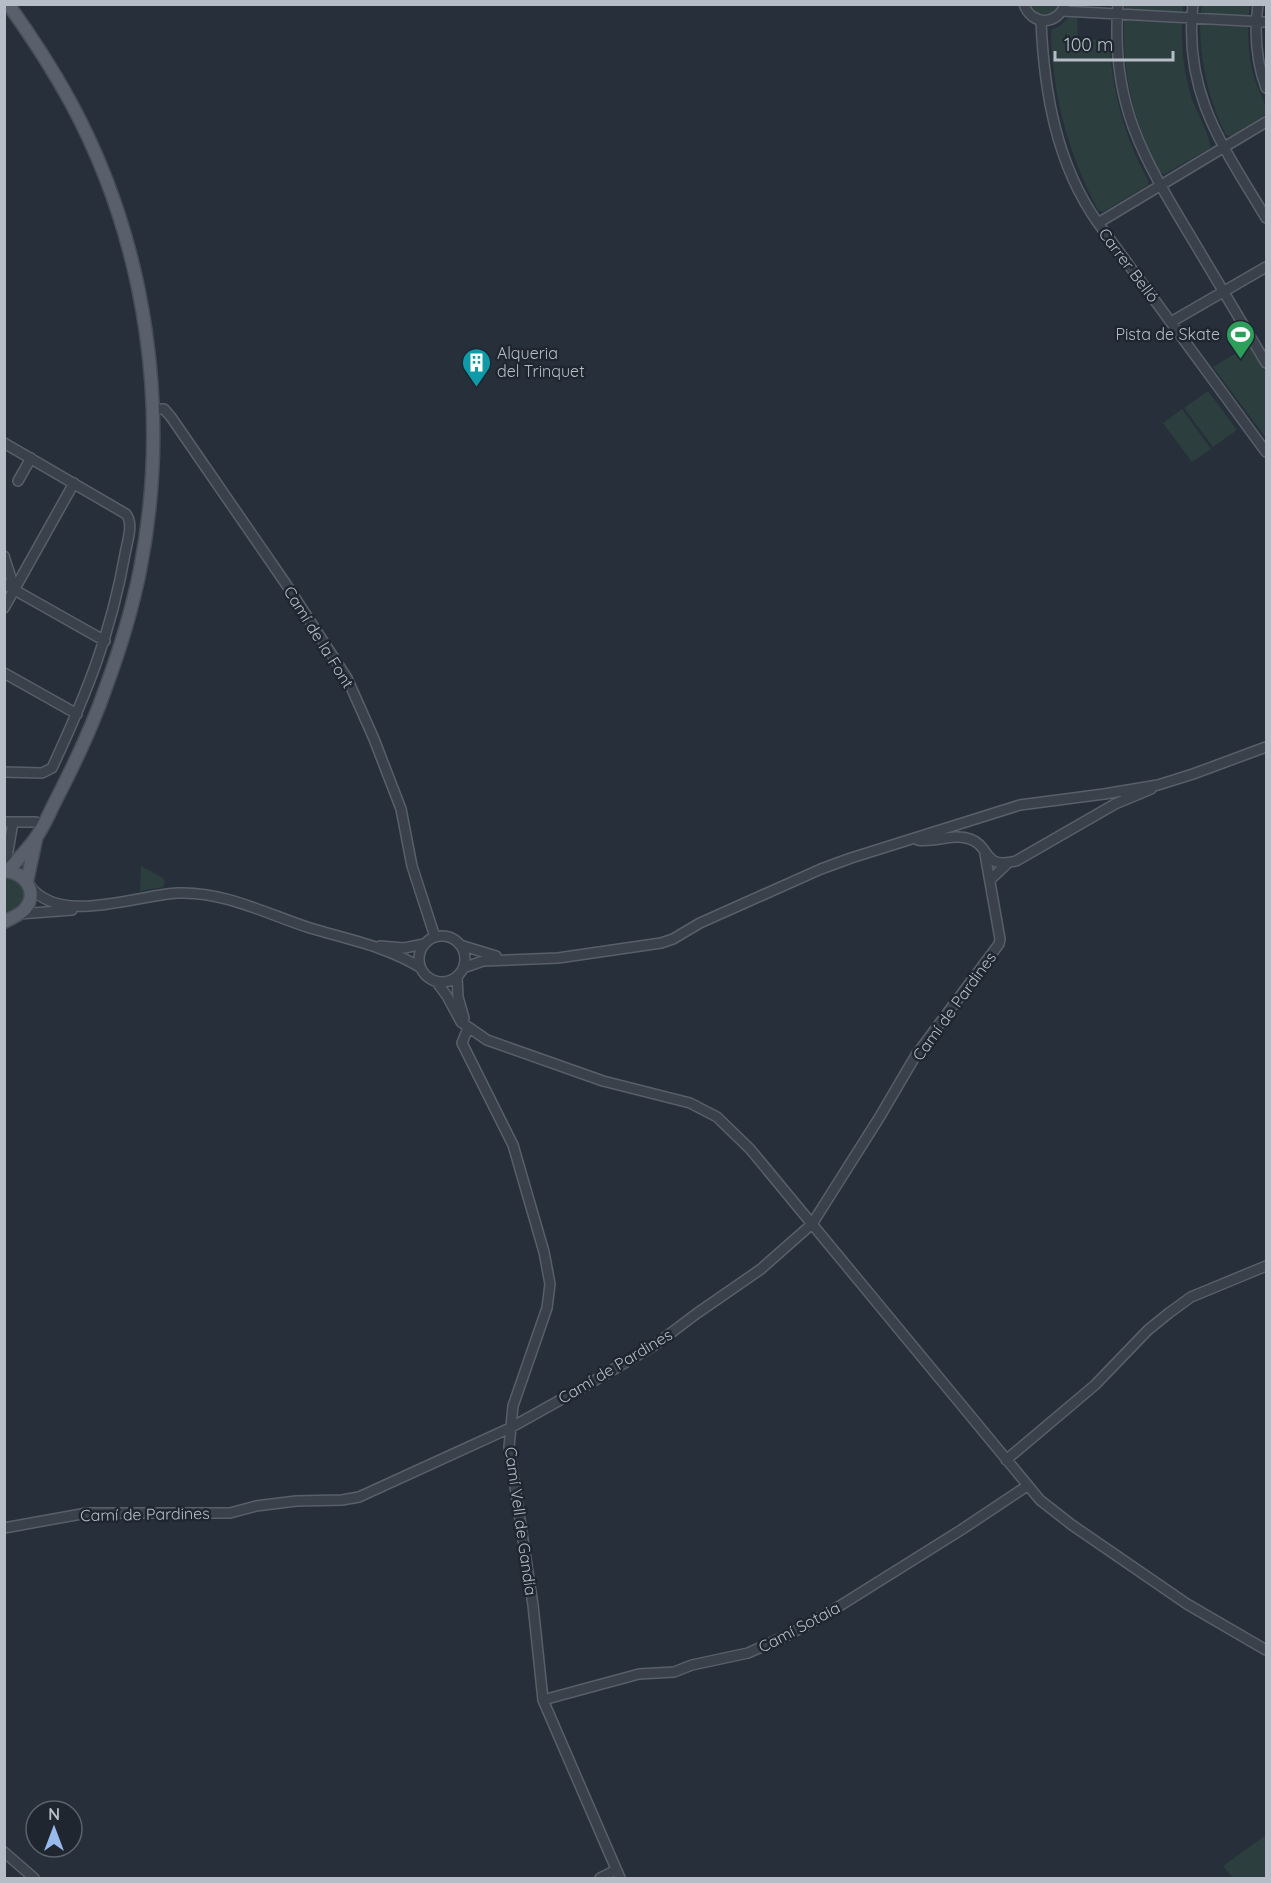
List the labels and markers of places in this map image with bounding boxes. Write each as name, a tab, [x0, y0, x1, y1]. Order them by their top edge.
sports icon: Pista de Skate	[1225, 318, 1257, 360]
place label: Pista de Skate	[1115, 324, 1220, 344]
place label: Alqueria del Trinquet	[497, 343, 585, 381]
building icon: Alqueria del Trinquet	[460, 346, 492, 388]

